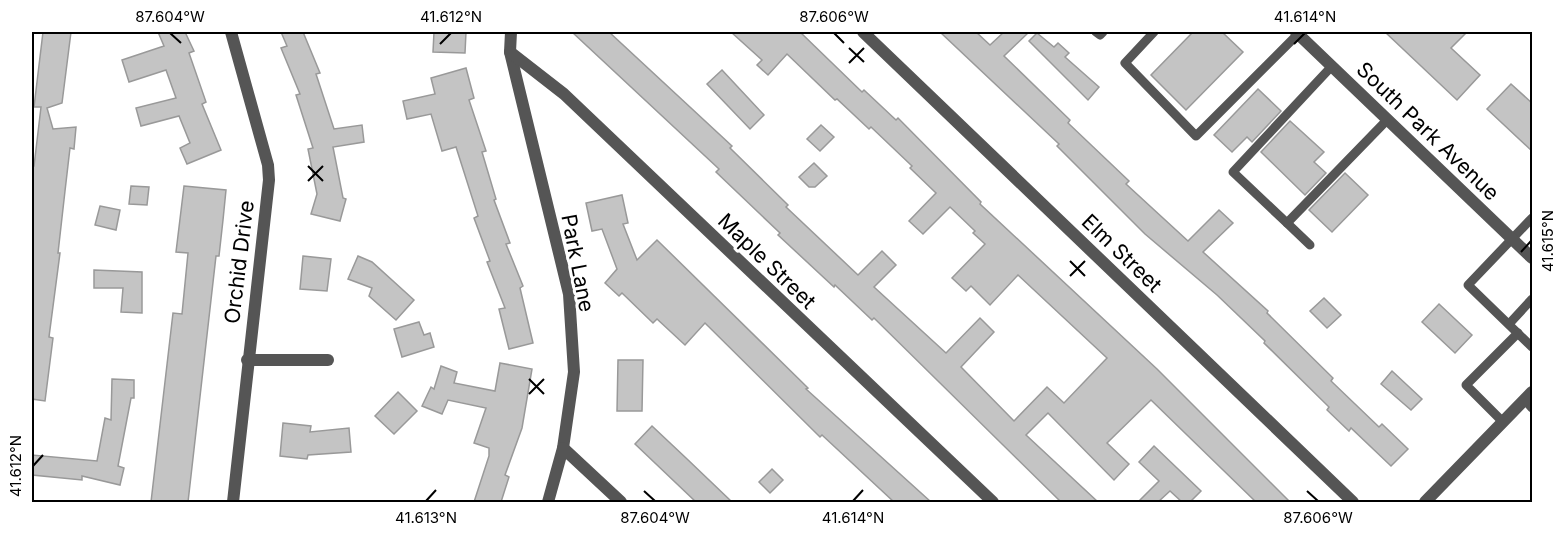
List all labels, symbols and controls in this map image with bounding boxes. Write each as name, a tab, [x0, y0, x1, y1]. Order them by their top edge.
text: 87.604°W	[135, 7, 205, 26]
text: 41.612°N	[420, 7, 482, 26]
text: 87.606°W	[799, 7, 869, 26]
text: 41.614°N	[1274, 7, 1336, 26]
street label: South Park Avenue	[1352, 57, 1504, 205]
street label: Orchid Drive	[219, 199, 259, 325]
street label: Maple Street	[713, 208, 821, 314]
street label: Elm Street	[1077, 209, 1167, 297]
text: 41.615°N	[1538, 210, 1557, 272]
street label: Park Lane	[556, 212, 600, 314]
text: 41.612°N	[6, 435, 25, 497]
text: 41.613°N	[395, 508, 457, 527]
text: 87.604°W	[620, 508, 690, 527]
text: 41.614°N	[822, 508, 884, 527]
text: 87.606°W	[1283, 508, 1353, 527]

